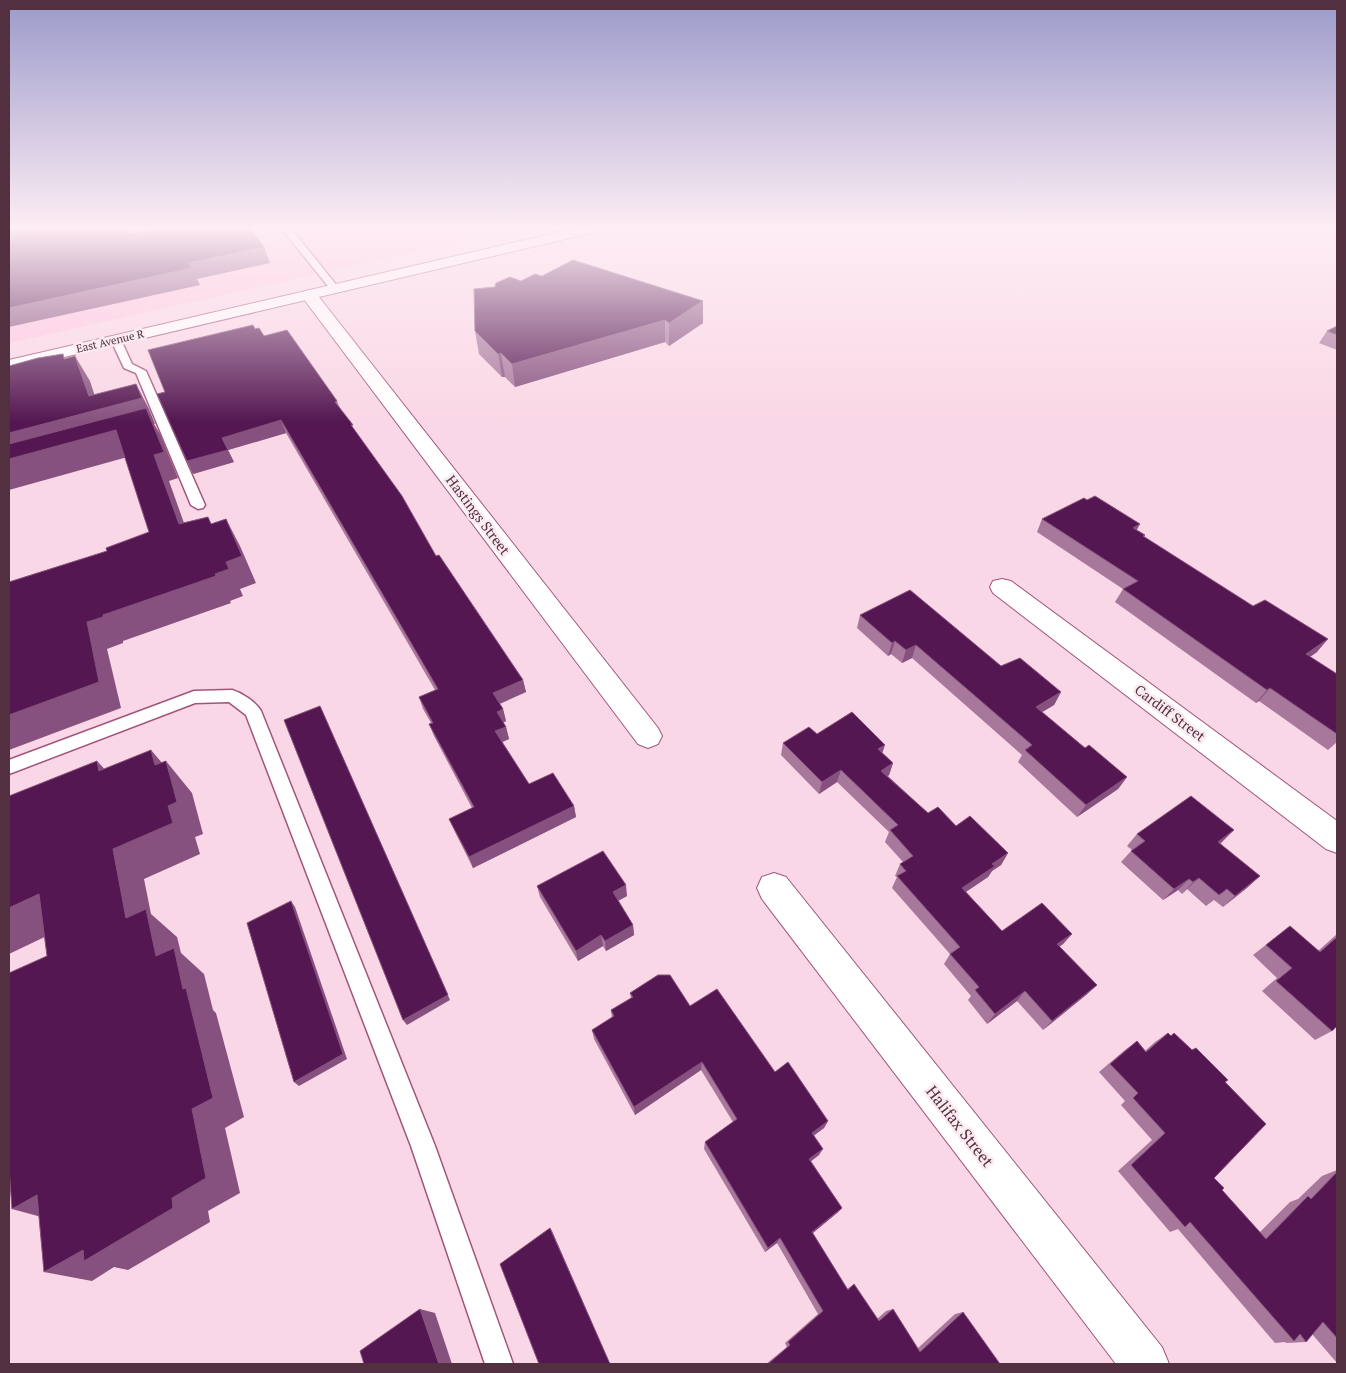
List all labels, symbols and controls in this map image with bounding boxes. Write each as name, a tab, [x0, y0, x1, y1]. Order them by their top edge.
street label: East Avenue R	[75, 326, 145, 356]
street label: Hastings Street	[442, 471, 515, 559]
street label: Cardiff Street	[1131, 680, 1210, 746]
street label: Halifax Street	[921, 1081, 999, 1171]

